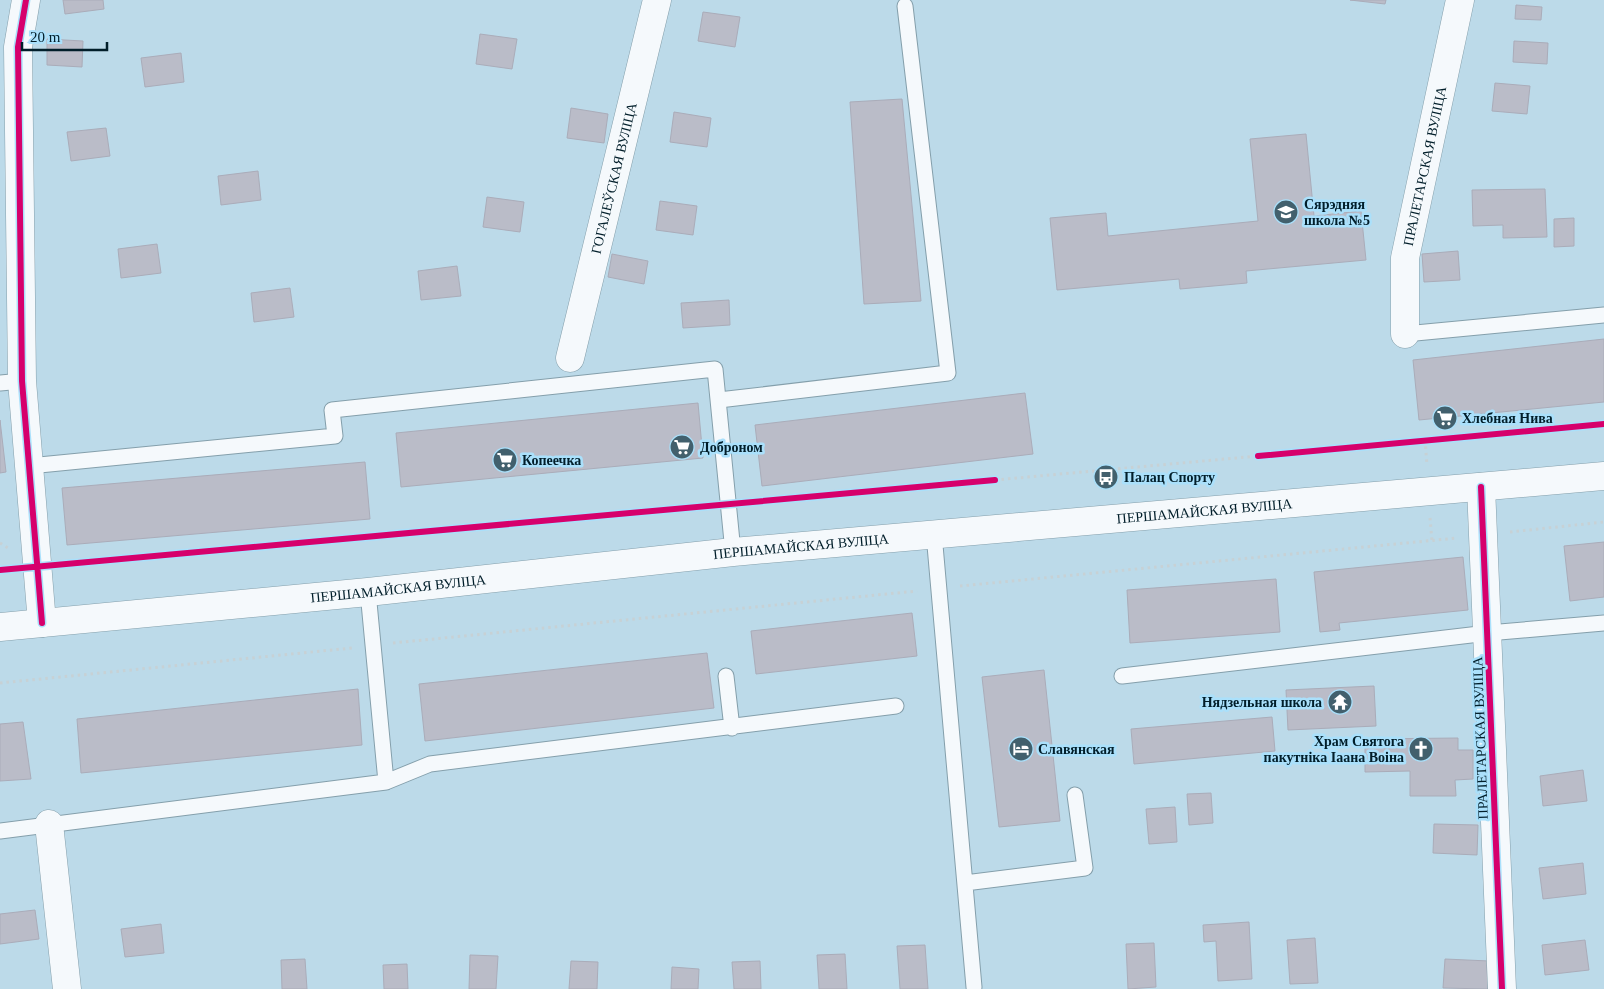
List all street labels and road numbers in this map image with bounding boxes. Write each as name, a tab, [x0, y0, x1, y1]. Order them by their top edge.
street label: ПРАЛЕТАРСКАЯ ВУЛІЦА	[1401, 84, 1450, 247]
street label: ГОГАЛЕЎСКАЯ ВУЛІЦА	[589, 100, 640, 256]
street label: ПЕРШАМАЙСКАЯ ВУЛІЦА	[1116, 496, 1294, 526]
street label: ПЕРШАМАЙСКАЯ ВУЛІЦА	[712, 531, 890, 562]
street label: ПЕРШАМАЙСКАЯ ВУЛІЦА	[310, 572, 487, 605]
street label: ПРАЛЕТАРСКАЯ ВУЛІЦА	[1470, 656, 1491, 820]

